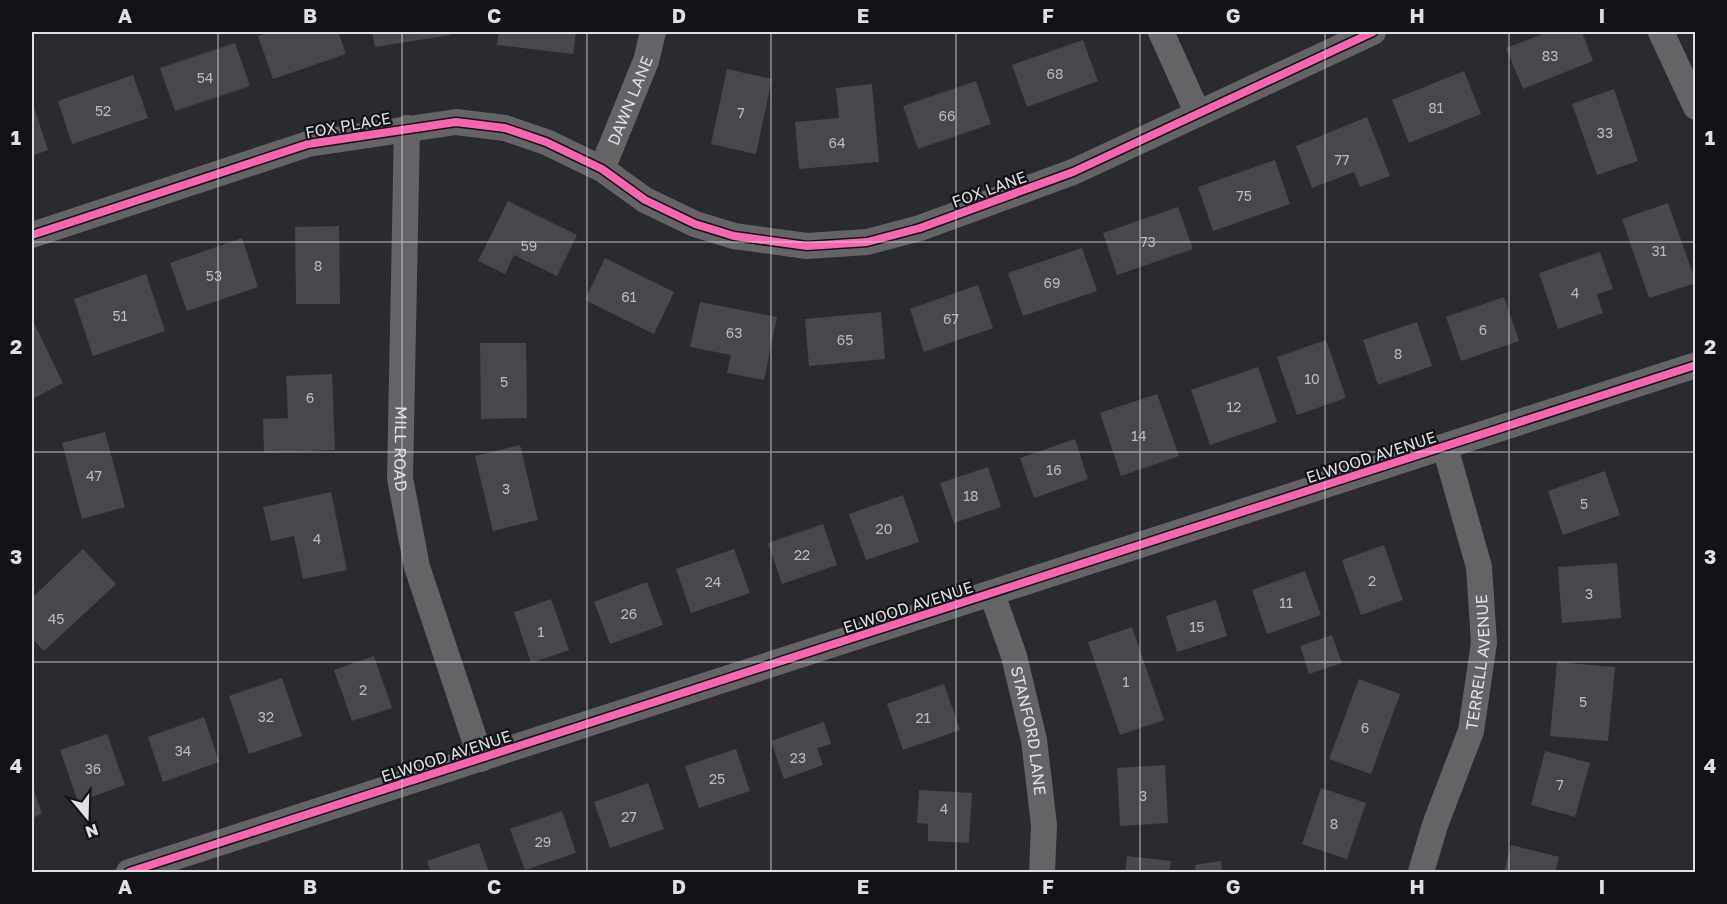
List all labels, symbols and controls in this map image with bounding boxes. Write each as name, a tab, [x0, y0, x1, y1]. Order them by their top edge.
text: A	[118, 3, 132, 27]
text: B	[303, 3, 317, 27]
text: C	[487, 3, 501, 27]
text: D	[672, 3, 686, 27]
text: E	[857, 3, 869, 27]
text: F	[1042, 3, 1054, 27]
text: G	[1226, 3, 1240, 27]
text: H	[1409, 3, 1425, 27]
text: I	[1599, 3, 1605, 27]
house number: 83	[1542, 47, 1558, 64]
street label: DAWN LANE	[603, 53, 657, 148]
house number: 68	[1046, 65, 1064, 82]
house number: 54	[197, 69, 213, 86]
house number: 81	[1428, 99, 1444, 116]
house number: 52	[95, 102, 111, 119]
house number: 7	[737, 104, 745, 121]
house number: 66	[939, 107, 955, 124]
street label: FOX PLACE	[304, 108, 392, 142]
house number: 33	[1597, 124, 1613, 141]
text: 1	[11, 125, 21, 149]
text: 1	[1705, 125, 1715, 149]
house number: 64	[828, 134, 846, 151]
house number: 77	[1335, 151, 1349, 168]
street label: FOX LANE	[949, 166, 1029, 212]
house number: 75	[1236, 187, 1252, 204]
house number: 73	[1140, 233, 1156, 250]
house number: 59	[521, 237, 537, 254]
house number: 31	[1652, 242, 1667, 259]
house number: 8	[314, 257, 322, 274]
house number: 53	[206, 267, 222, 284]
house number: 69	[1044, 274, 1060, 291]
house number: 4	[1571, 284, 1579, 301]
house number: 61	[621, 288, 637, 305]
house number: 51	[113, 307, 128, 324]
house number: 67	[943, 310, 959, 327]
house number: 6	[1479, 321, 1487, 338]
house number: 63	[726, 324, 742, 341]
house number: 65	[837, 331, 853, 348]
text: 2	[10, 334, 22, 358]
text: 2	[1704, 334, 1716, 358]
house number: 8	[1394, 345, 1402, 362]
house number: 10	[1304, 370, 1320, 387]
house number: 5	[500, 373, 508, 390]
house number: 6	[306, 389, 314, 406]
house number: 12	[1227, 398, 1241, 415]
street label: MILL ROAD	[390, 406, 412, 493]
house number: 14	[1131, 427, 1147, 444]
street label: ELWOOD AVENUE	[1304, 427, 1438, 487]
house number: 16	[1046, 461, 1062, 478]
house number: 47	[86, 467, 102, 484]
house number: 3	[502, 480, 510, 497]
house number: 18	[963, 487, 979, 504]
house number: 5	[1580, 495, 1588, 512]
house number: 20	[876, 520, 892, 537]
house number: 4	[313, 530, 321, 547]
text: 3	[10, 544, 22, 568]
text: 3	[1704, 544, 1716, 568]
house number: 22	[794, 546, 810, 563]
house number: 2	[1368, 572, 1376, 589]
house number: 24	[705, 573, 721, 590]
street label: ELWOOD AVENUE	[841, 577, 975, 637]
house number: 3	[1585, 585, 1593, 602]
house number: 11	[1279, 594, 1293, 611]
street label: TERRELL AVENUE	[1461, 594, 1494, 732]
house number: 26	[621, 605, 637, 622]
house number: 45	[48, 610, 64, 627]
house number: 15	[1190, 618, 1204, 635]
house number: 1	[538, 623, 545, 640]
street label: STANFORD LANE	[1007, 664, 1050, 796]
house number: 1	[1123, 673, 1130, 690]
house number: 2	[359, 681, 367, 698]
house number: 5	[1579, 693, 1587, 710]
house number: 32	[258, 708, 274, 725]
house number: 21	[916, 709, 931, 726]
house number: 6	[1361, 719, 1369, 736]
street label: ELWOOD AVENUE	[379, 726, 513, 786]
house number: 34	[175, 742, 191, 759]
house number: 23	[790, 749, 806, 766]
text: 4	[10, 753, 22, 777]
text: 4	[1704, 753, 1716, 777]
house number: 36	[85, 760, 101, 777]
house number: 25	[709, 770, 725, 787]
house number: 7	[1556, 776, 1564, 793]
north arrow	[57, 787, 117, 847]
house number: 3	[1139, 787, 1147, 804]
house number: 4	[940, 800, 948, 817]
house number: 27	[621, 808, 637, 825]
house number: 8	[1330, 815, 1338, 832]
text: N	[83, 820, 101, 843]
house number: 29	[535, 833, 551, 850]
text: A	[118, 874, 132, 898]
text: B	[303, 874, 317, 898]
text: C	[487, 874, 501, 898]
text: D	[672, 874, 686, 898]
text: E	[857, 874, 869, 898]
text: F	[1042, 874, 1054, 898]
text: G	[1226, 874, 1240, 898]
text: H	[1409, 874, 1425, 898]
text: I	[1599, 874, 1605, 898]

